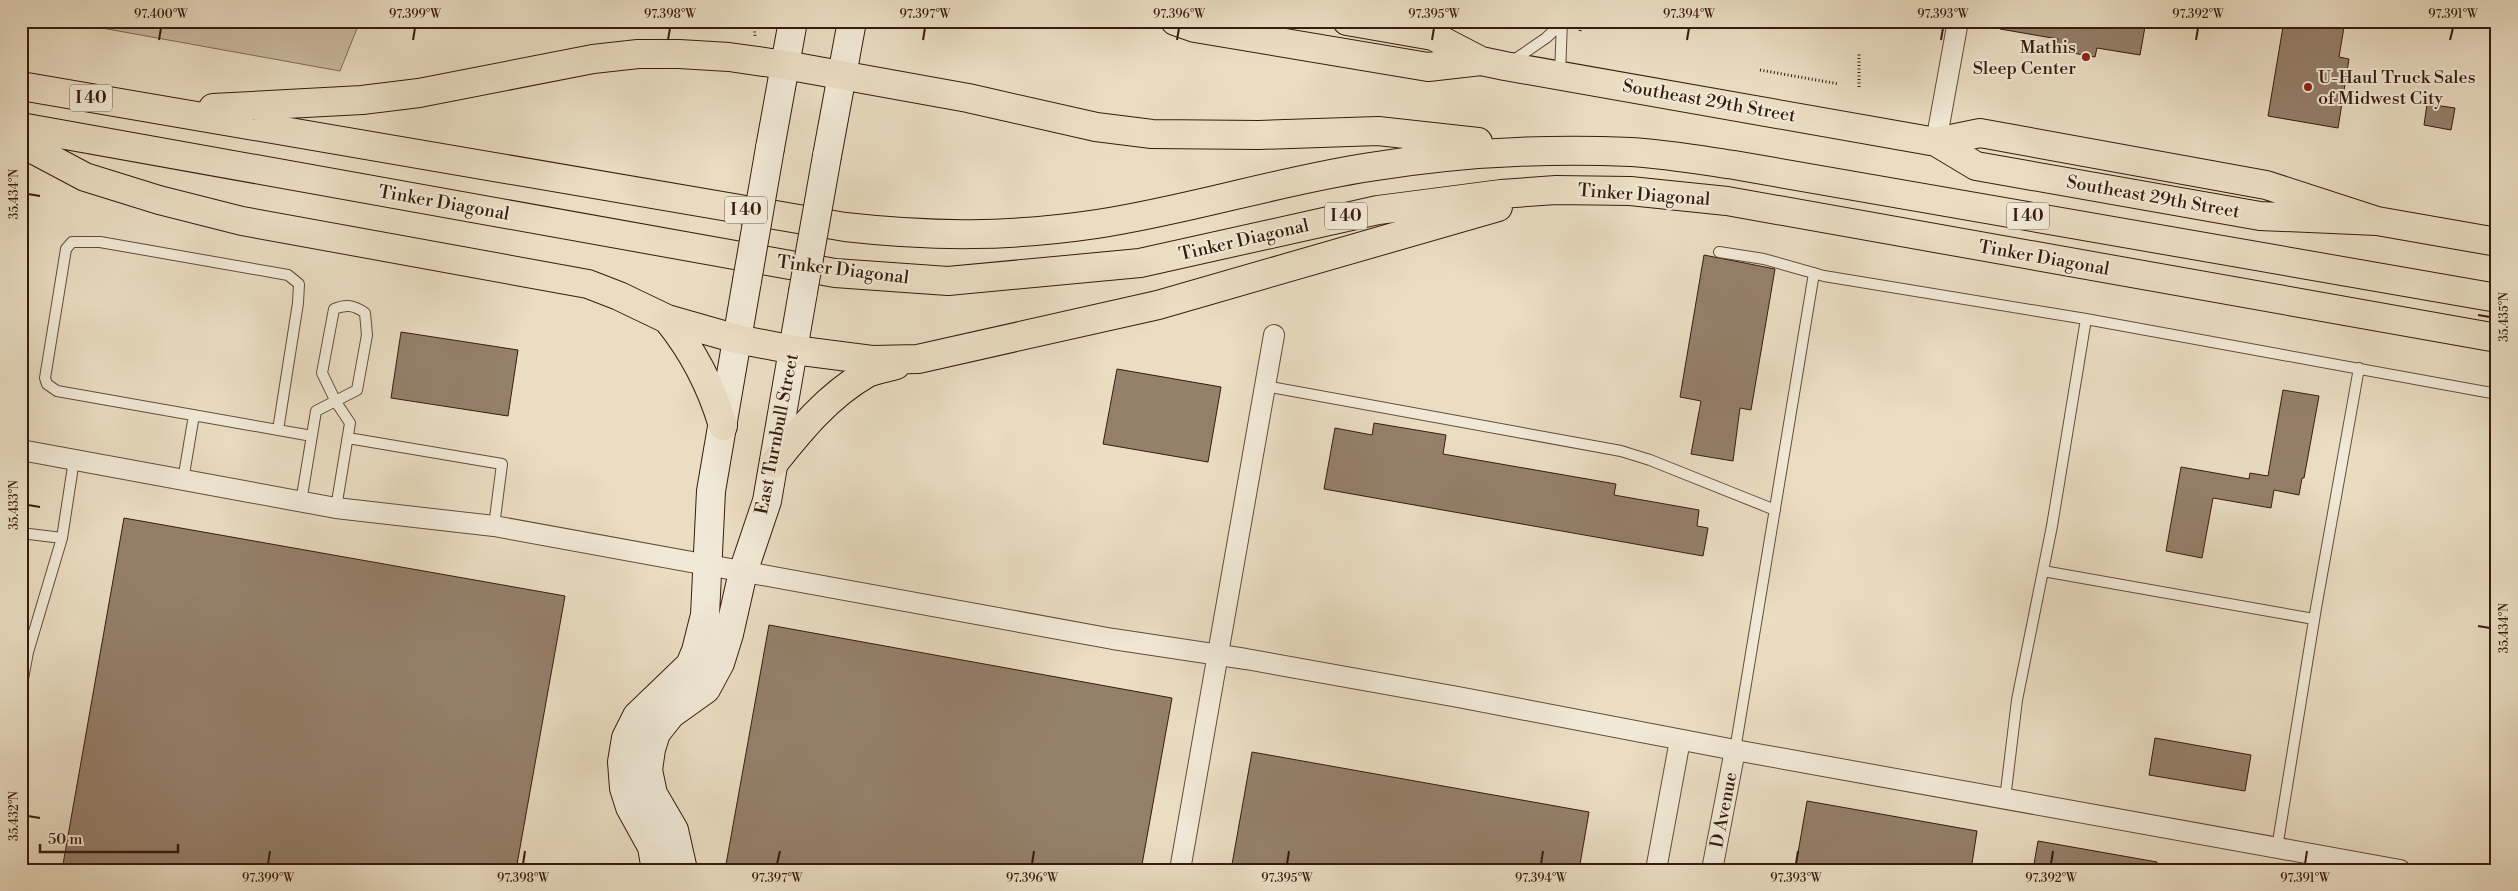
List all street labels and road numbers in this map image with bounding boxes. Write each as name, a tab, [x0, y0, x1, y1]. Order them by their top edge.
street label: Southeast 29th Street	[1621, 74, 1798, 128]
road number: I 40	[70, 85, 112, 112]
street label: Southeast 29th Street	[2065, 170, 2242, 224]
street label: Tinker Diagonal	[1577, 179, 1712, 211]
street label: Tinker Diagonal	[377, 180, 512, 226]
road number: I 40	[725, 196, 767, 224]
road number: I 40	[1325, 202, 1367, 230]
road number: I 40	[2007, 202, 2049, 230]
street label: Tinker Diagonal	[1177, 214, 1312, 266]
street label: Tinker Diagonal	[1977, 235, 2112, 281]
street label: Tinker Diagonal	[776, 251, 911, 290]
street label: East Turnbull Street	[750, 351, 804, 517]
street label: D Avenue	[1705, 770, 1743, 850]

